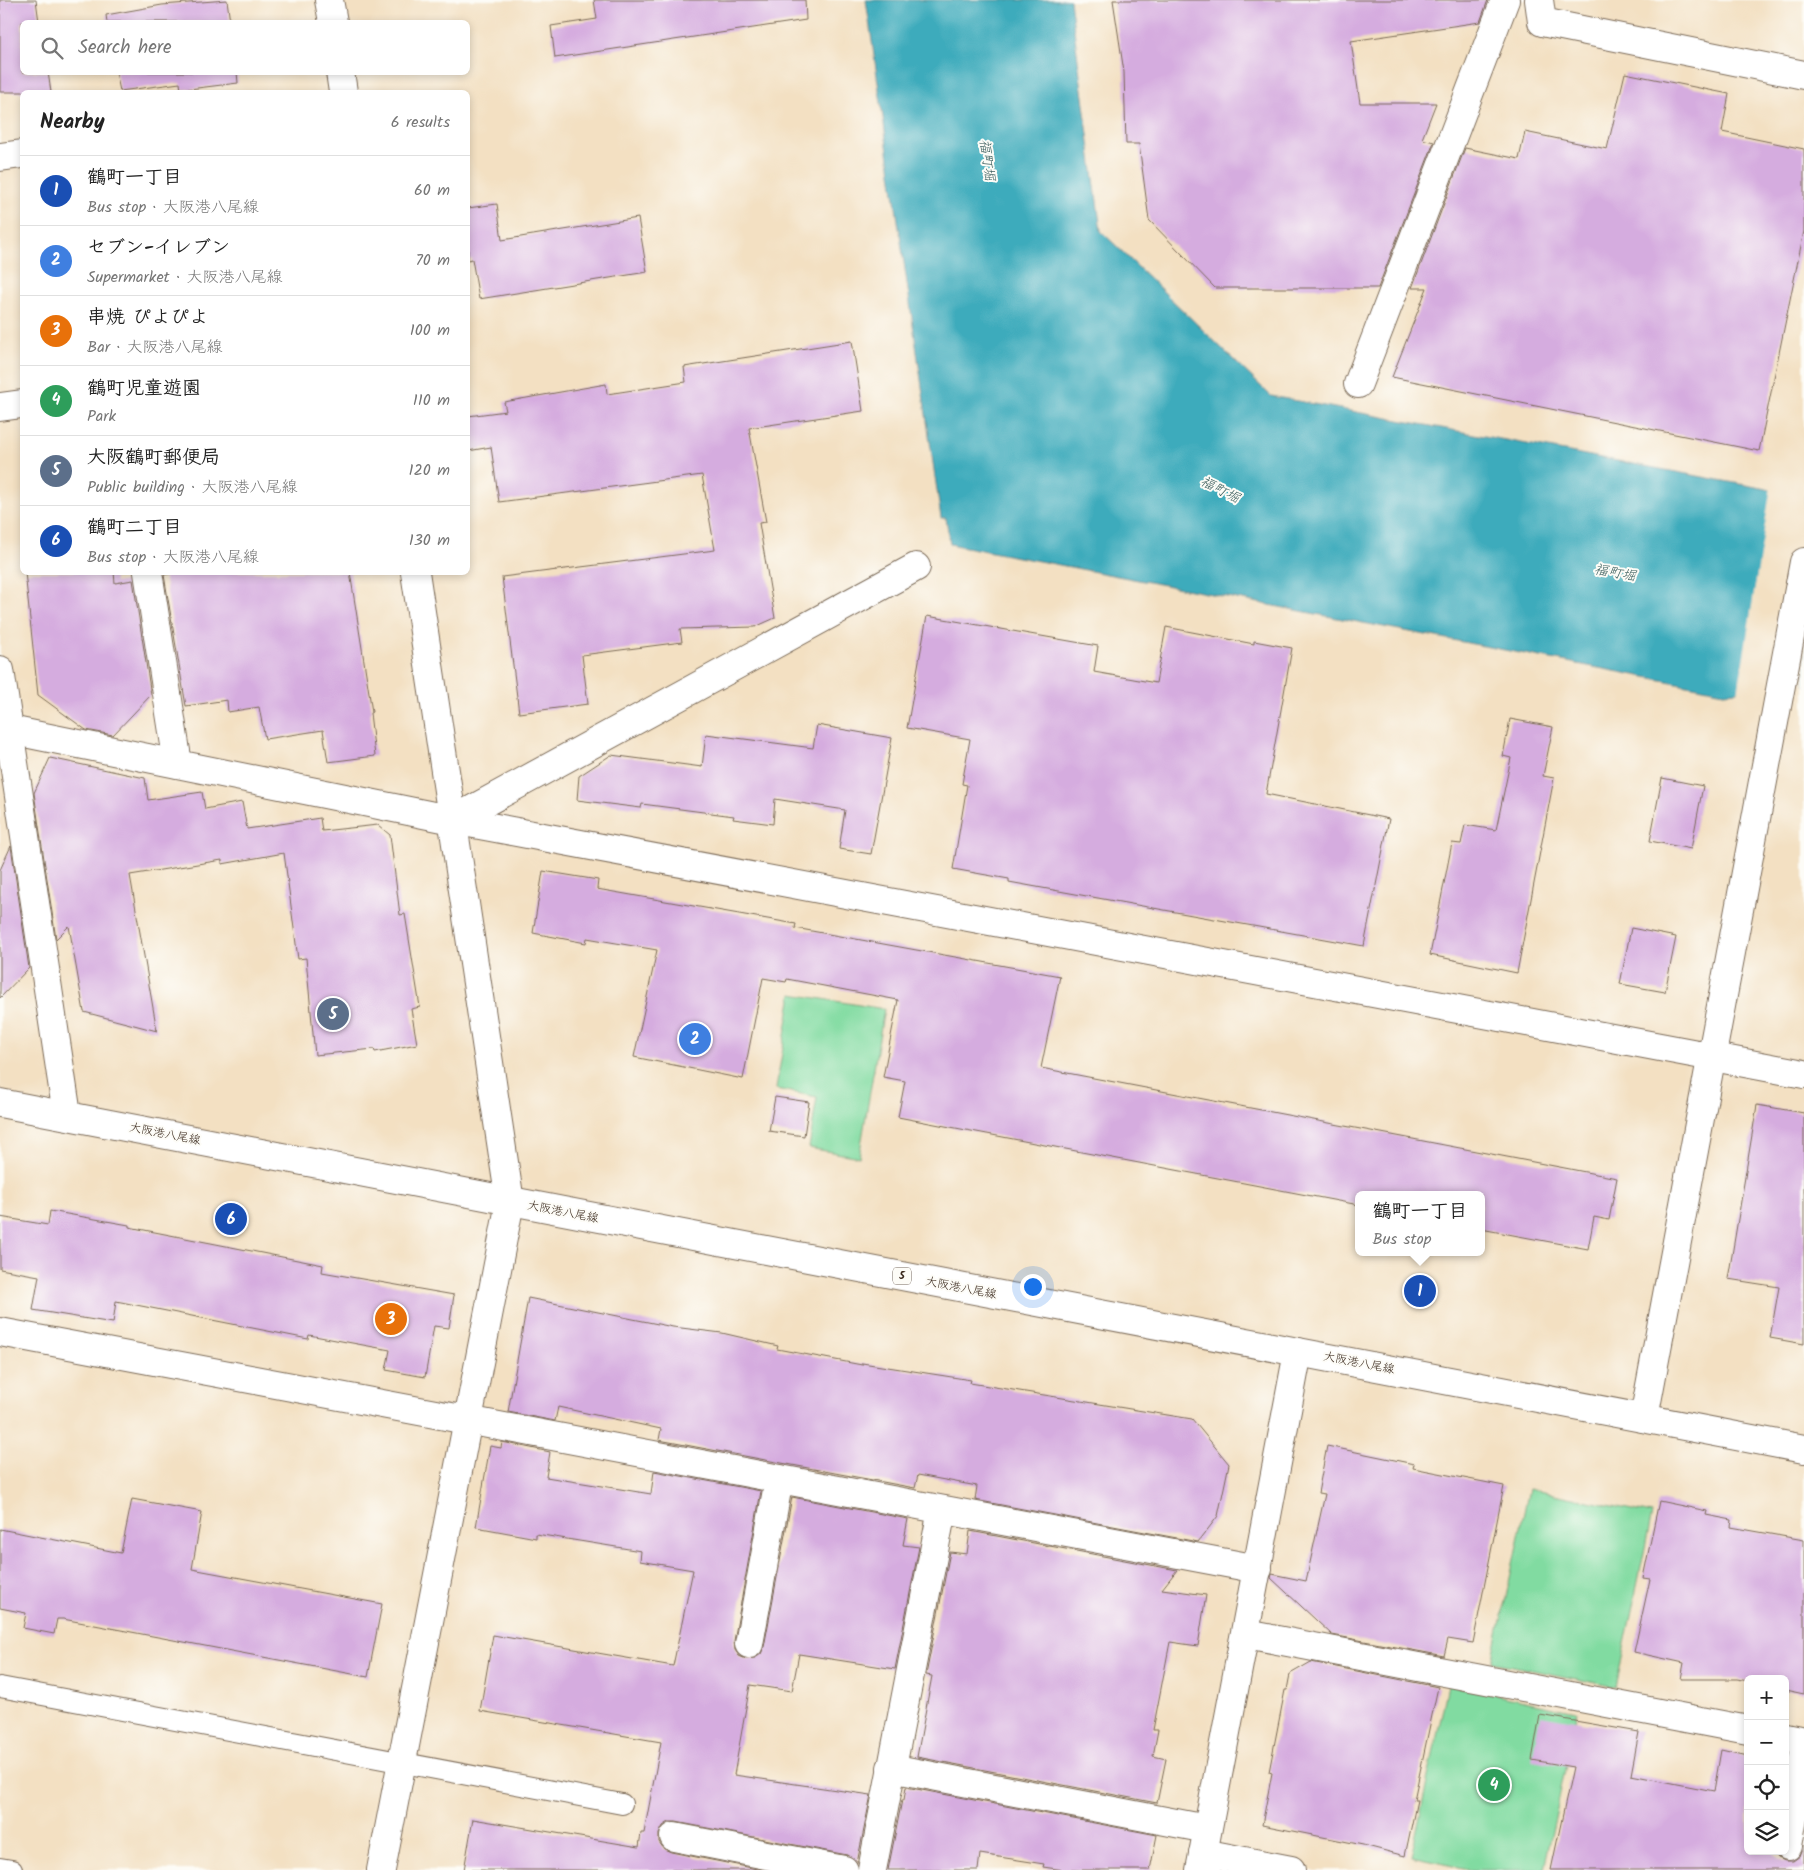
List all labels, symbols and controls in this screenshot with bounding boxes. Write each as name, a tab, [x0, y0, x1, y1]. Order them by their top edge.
search box	[20, 20, 470, 75]
text: Search here	[78, 33, 172, 63]
icon: search	[38, 34, 66, 62]
text: Nearby	[40, 106, 105, 139]
text: 6 results	[391, 110, 450, 135]
water label: 福町堀	[973, 138, 1001, 183]
text: 鶴町一丁目	[87, 163, 182, 193]
text: 1	[54, 178, 58, 203]
text: 60 m	[414, 178, 450, 203]
text: Bus stop · 大阪港八尾線	[87, 195, 259, 220]
text: セブン-イレブン	[87, 233, 230, 263]
text: 2	[51, 248, 61, 273]
text: 70 m	[415, 248, 450, 273]
text: Supermarket · 大阪港八尾線	[87, 265, 282, 290]
text: 串焼 ぴよぴよ	[87, 303, 208, 333]
text: 3	[52, 318, 60, 343]
text: 100 m	[410, 318, 450, 343]
text: Bar · 大阪港八尾線	[87, 335, 223, 360]
text: 鶴町児童遊園	[87, 374, 201, 404]
text: 4	[52, 388, 60, 413]
text: 110 m	[413, 388, 450, 413]
text: Park	[87, 404, 116, 429]
text: 大阪鶴町郵便局	[87, 443, 220, 473]
text: 5	[52, 458, 60, 483]
text: 120 m	[409, 458, 450, 483]
water label: 福町堀	[1196, 471, 1245, 510]
text: Public building · 大阪港八尾線	[87, 475, 297, 500]
text: 鶴町二丁目	[87, 513, 182, 543]
text: 6	[52, 528, 60, 553]
text: 130 m	[409, 528, 450, 553]
text: Bus stop · 大阪港八尾線	[87, 545, 259, 570]
water label: 福町堀	[1592, 559, 1639, 588]
pin: 5	[317, 995, 349, 1033]
pin: 2	[679, 1020, 711, 1058]
street label: 大阪港八尾線	[128, 1118, 202, 1150]
popup	[1355, 1191, 1485, 1256]
street label: 大阪港八尾線	[526, 1196, 600, 1228]
text: 鶴町一丁目	[1372, 1197, 1468, 1227]
pin: 6	[215, 1200, 247, 1238]
text: Bus stop	[1372, 1227, 1432, 1252]
road number: 5	[893, 1268, 911, 1284]
street label: 大阪港八尾線	[924, 1272, 998, 1304]
pin: 1	[1404, 1272, 1436, 1310]
your location	[1020, 1274, 1046, 1300]
pin: 3	[375, 1300, 407, 1338]
street label: 大阪港八尾線	[1322, 1347, 1396, 1379]
map controls	[1744, 1675, 1789, 1855]
button: +	[1744, 1675, 1789, 1720]
button: −	[1744, 1720, 1789, 1765]
button: locate	[1744, 1765, 1789, 1810]
pin: 4	[1478, 1766, 1510, 1804]
button: layers	[1744, 1810, 1789, 1855]

